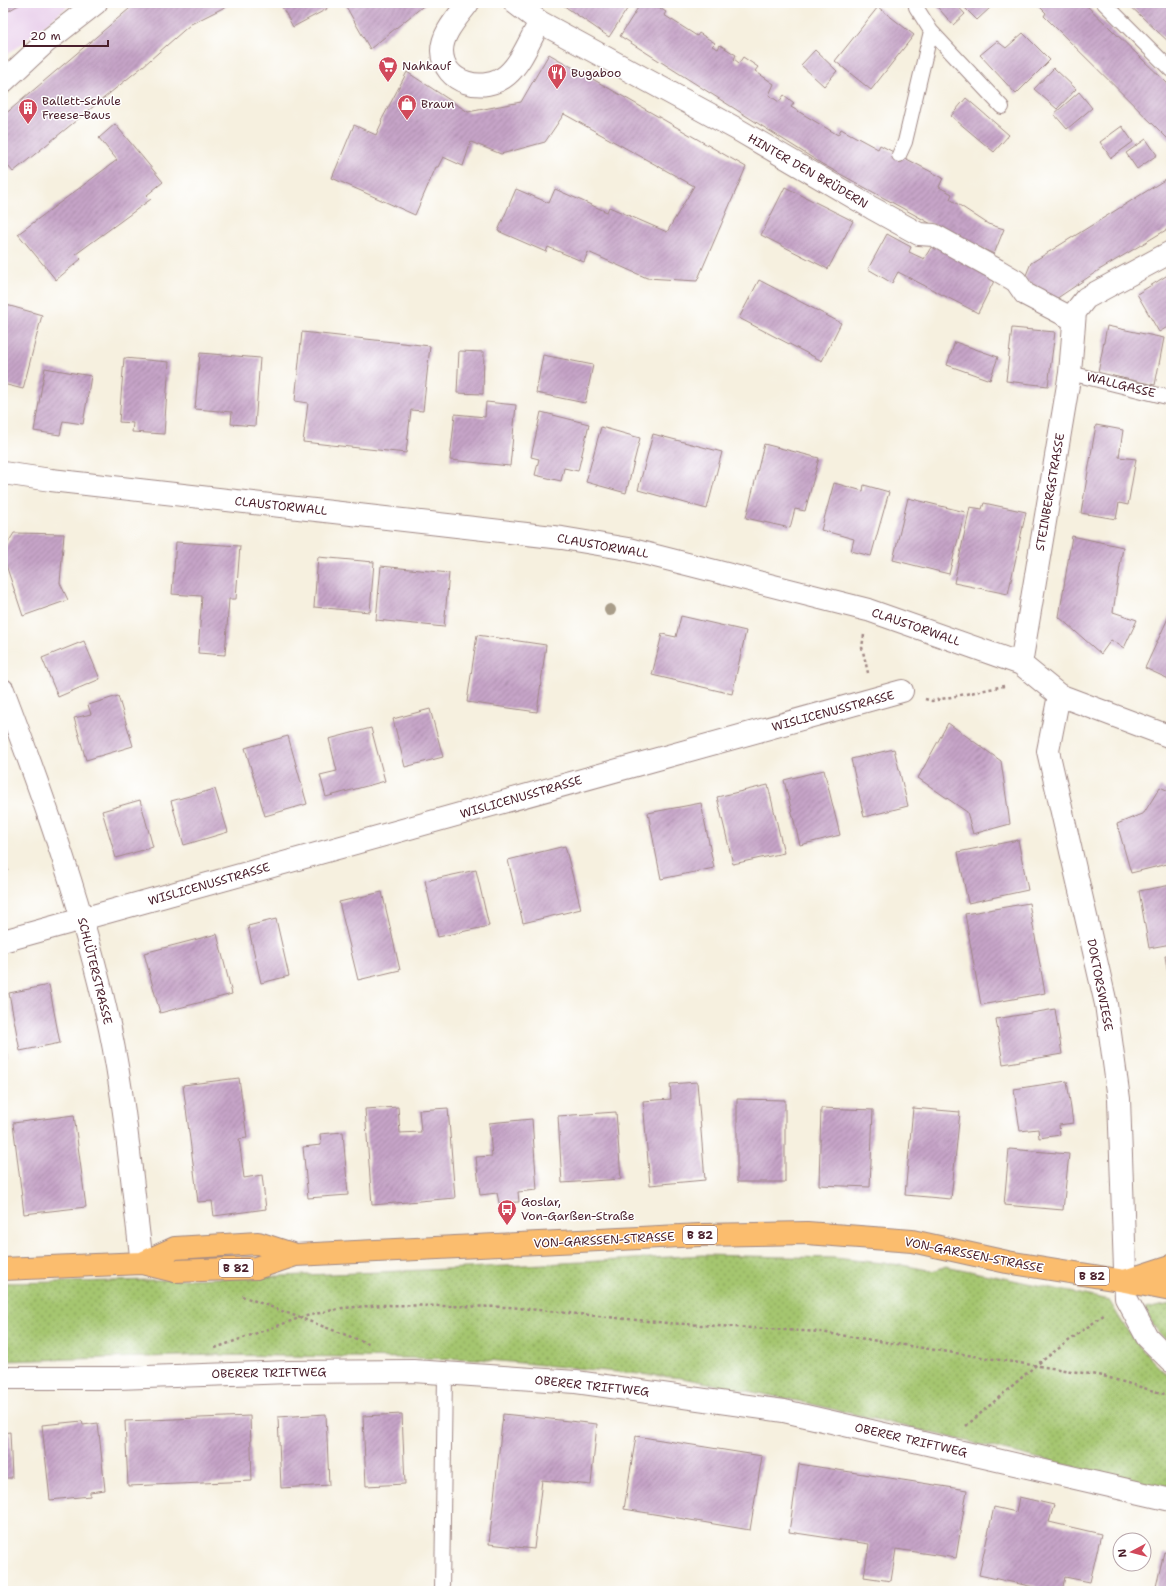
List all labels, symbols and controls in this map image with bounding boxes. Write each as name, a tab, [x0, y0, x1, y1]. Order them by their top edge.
scale bar	[24, 22, 108, 48]
text: 20 m	[30, 28, 61, 44]
supermarket icon: Nahkauf	[377, 55, 399, 83]
place label: Nahkauf	[402, 58, 452, 74]
restaurant icon: Bugaboo	[546, 62, 568, 90]
place label: Bugaboo	[571, 65, 621, 81]
place label: Ballett-Schule Freese-Baus	[42, 93, 121, 123]
shop icon: Braun	[396, 93, 418, 121]
place label: Braun	[421, 96, 454, 112]
building icon: Ballett-Schule Freese-Baus	[17, 97, 39, 125]
street label: HINTER DEN BRÜDERN	[745, 130, 871, 212]
street label: WALLGASSE	[1085, 369, 1157, 401]
street label: STEINBERGSTRASSE	[1032, 432, 1068, 552]
street label: CLAUSTORWALL	[234, 493, 328, 519]
street label: CLAUSTORWALL	[556, 530, 651, 562]
street label: CLAUSTORWALL	[869, 604, 963, 650]
street label: WISLICENUSSTRASSE	[770, 687, 896, 735]
street label: WISLICENUSSTRASSE	[458, 772, 584, 822]
street label: WISLICENUSSTRASSE	[146, 859, 272, 909]
street label: SCHLÜTERSTRASSE	[74, 916, 116, 1026]
street label: DOKTORSWIESE	[1083, 938, 1117, 1032]
place label: Goslar, Von-Garßen-Straße	[521, 1194, 635, 1224]
bus stop icon: Goslar, Von-Garßen-Straße	[496, 1198, 518, 1226]
road number: B 82	[683, 1226, 717, 1244]
street label: VON-GARSSEN-STRASSE	[533, 1228, 675, 1252]
street label: VON-GARSSEN-STRASSE	[903, 1234, 1045, 1276]
road number: B 82	[219, 1259, 253, 1277]
road number: B 82	[1075, 1267, 1109, 1285]
street label: OBERER TRIFTWEG	[211, 1364, 327, 1382]
street label: OBERER TRIFTWEG	[534, 1372, 650, 1400]
street label: OBERER TRIFTWEG	[853, 1419, 969, 1461]
north arrow	[1112, 1532, 1152, 1572]
text: N	[1115, 1548, 1131, 1558]

